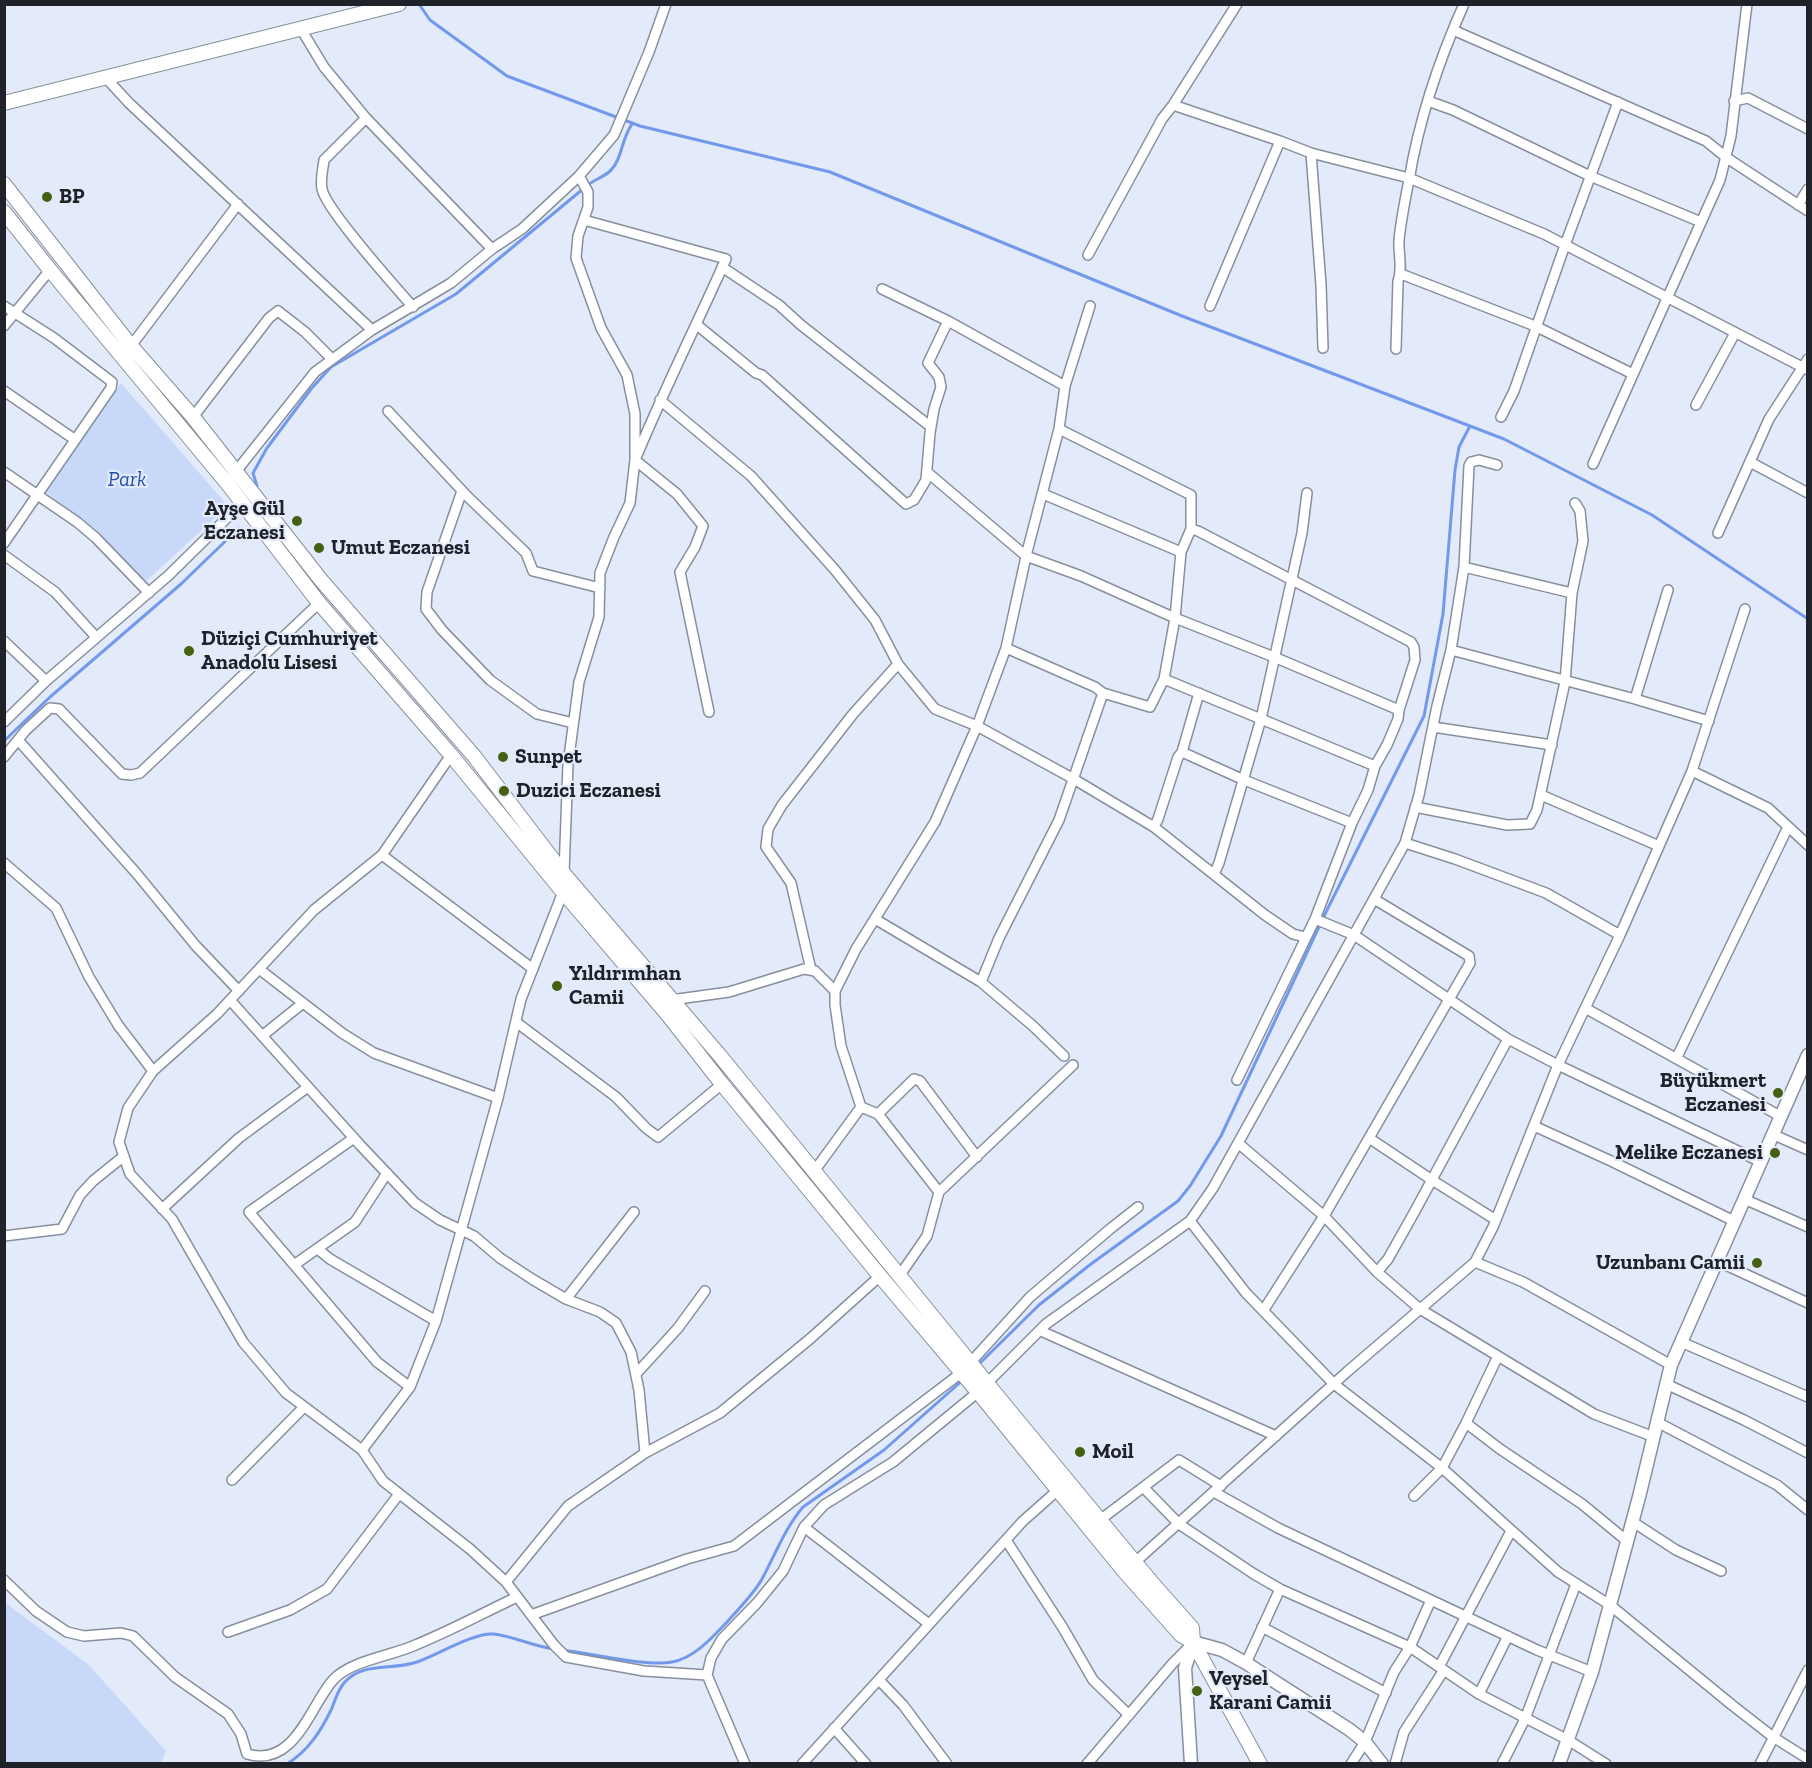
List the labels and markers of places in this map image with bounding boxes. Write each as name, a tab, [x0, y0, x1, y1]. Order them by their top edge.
place label: BP	[59, 184, 85, 210]
marker: BP	[40, 190, 54, 204]
place label: Ayşe Gül Eczanesi	[203, 496, 285, 546]
marker: Ayşe Gül Eczanesi	[290, 514, 304, 528]
place label: Umut Eczanesi	[331, 535, 470, 561]
marker: Umut Eczanesi	[312, 541, 326, 555]
place label: Düziçi Cumhuriyet Anadolu Lisesi	[201, 626, 378, 676]
marker: Düziçi Cumhuriyet Anadolu Lisesi	[182, 644, 196, 658]
place label: Sunpet	[515, 744, 582, 770]
marker: Sunpet	[496, 750, 510, 764]
place label: Duzici Eczanesi	[516, 778, 661, 804]
marker: Duzici Eczanesi	[497, 784, 511, 798]
place label: Yıldırımhan Camii	[569, 961, 681, 1011]
marker: Yıldırımhan Camii	[550, 979, 564, 993]
place label: Büyükmert Eczanesi	[1660, 1068, 1766, 1118]
marker: Büyükmert Eczanesi	[1771, 1086, 1785, 1100]
place label: Melike Eczanesi	[1615, 1140, 1763, 1166]
marker: Melike Eczanesi	[1768, 1146, 1782, 1160]
place label: Uzunbanı Camii	[1596, 1250, 1745, 1276]
marker: Uzunbanı Camii	[1750, 1256, 1764, 1270]
place label: Moil	[1092, 1439, 1134, 1465]
marker: Moil	[1073, 1445, 1087, 1459]
place label: Veysel Karani Camii	[1209, 1666, 1331, 1716]
marker: Veysel Karani Camii	[1190, 1684, 1204, 1698]

